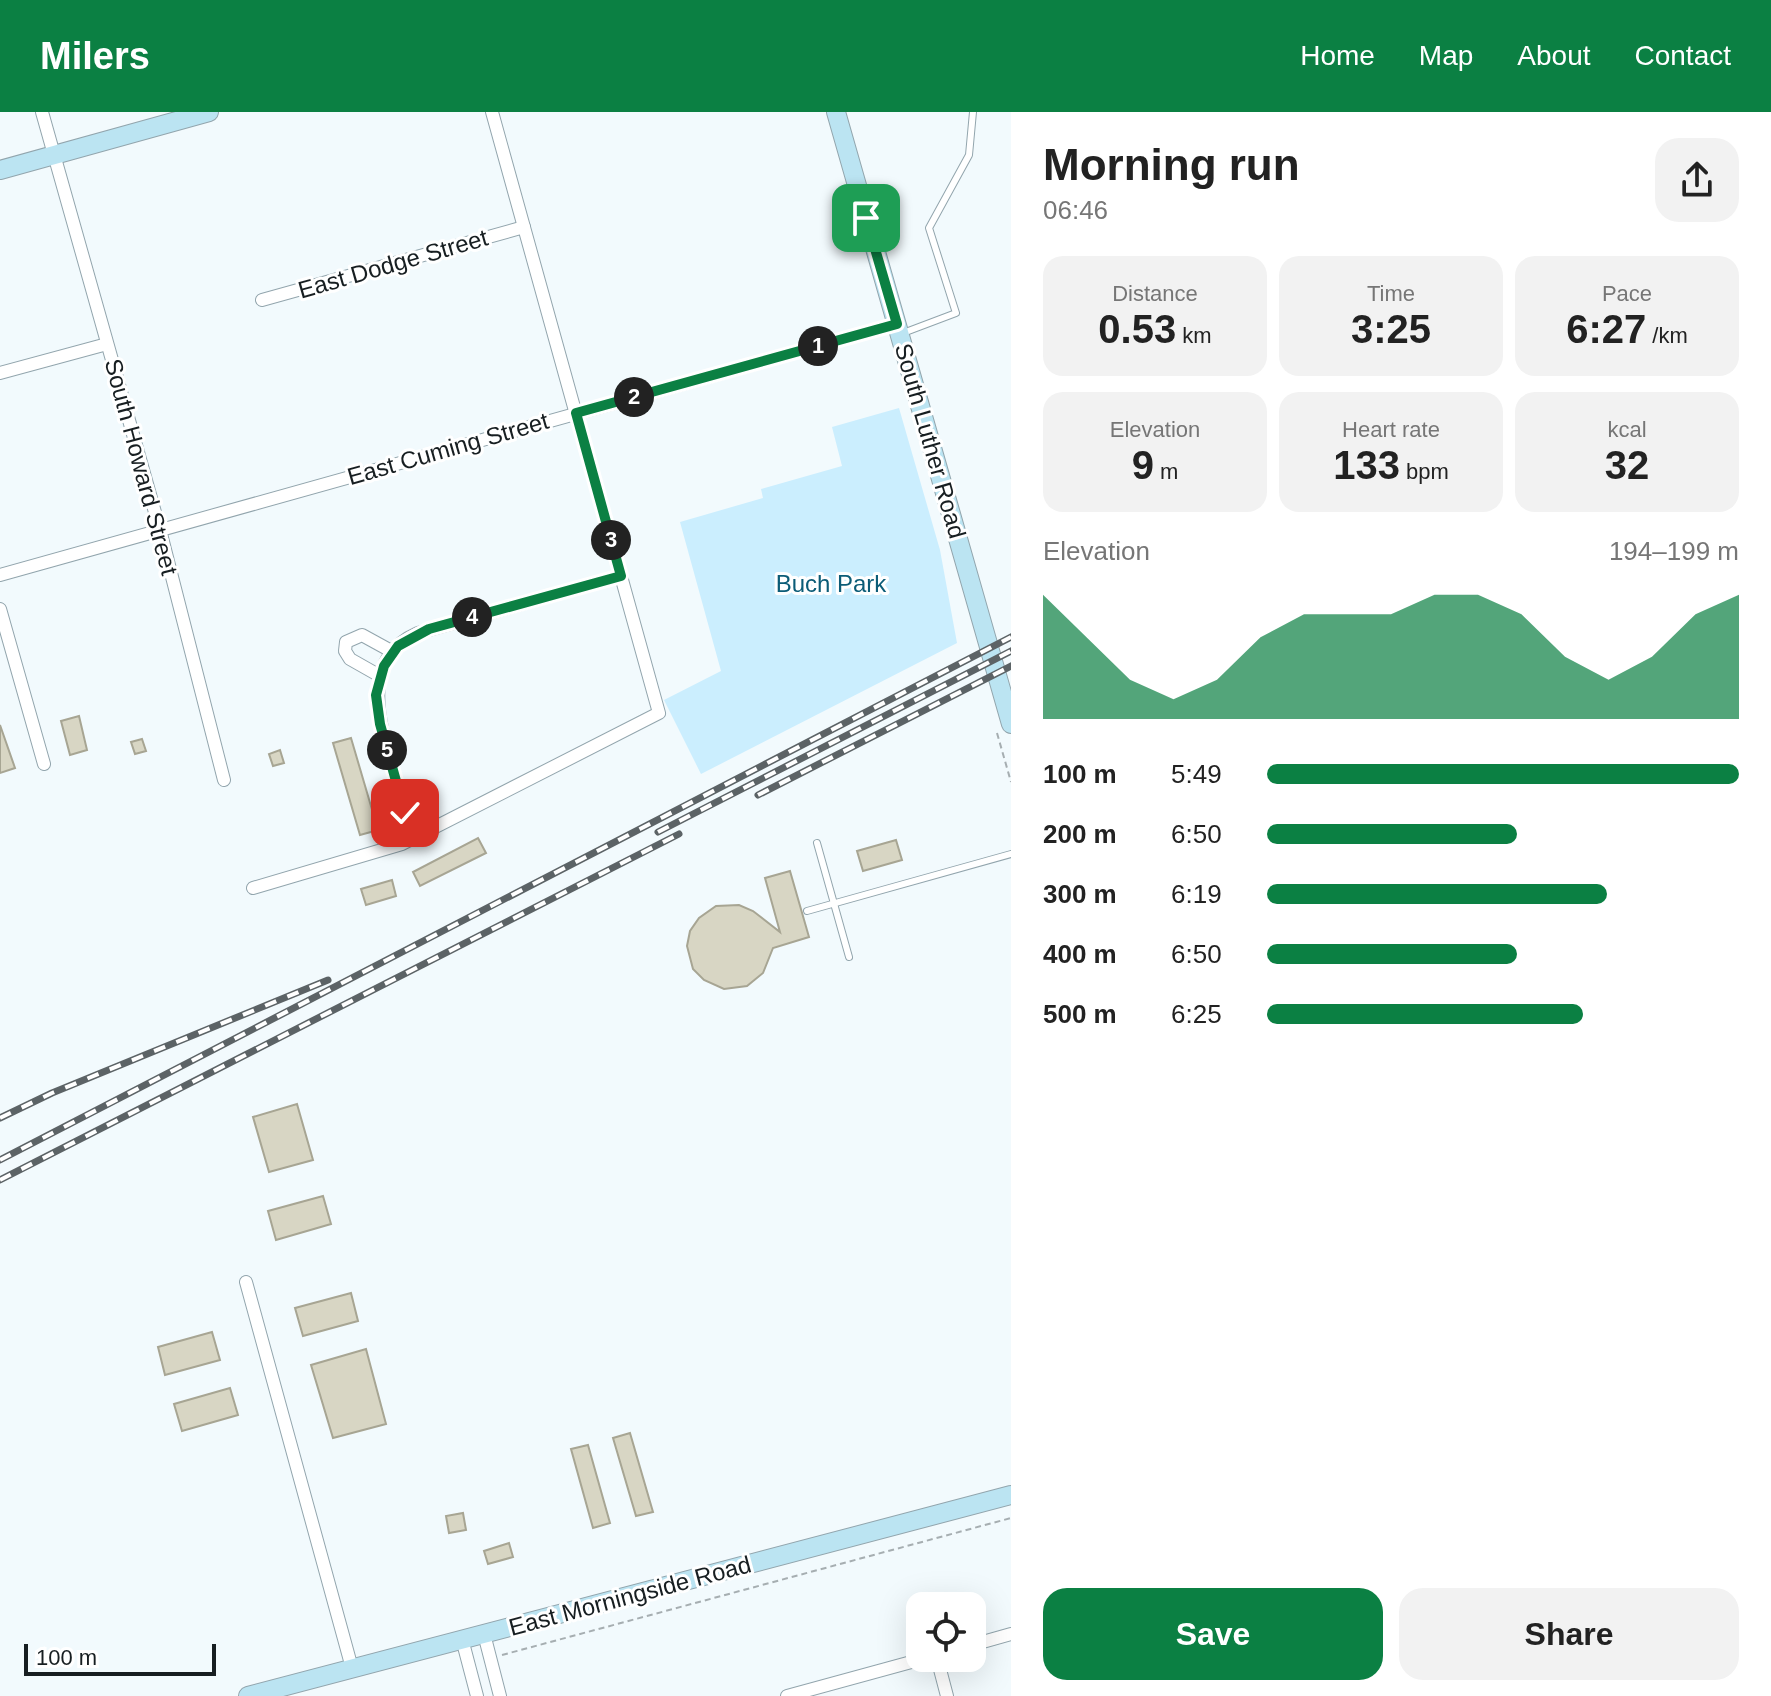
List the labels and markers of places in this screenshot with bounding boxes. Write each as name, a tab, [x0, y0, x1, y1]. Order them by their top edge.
pin	[832, 184, 900, 252]
pin: 1	[798, 326, 838, 366]
pin: 2	[614, 377, 654, 417]
pin: 3	[591, 520, 631, 560]
pin: 4	[452, 597, 492, 637]
pin: 5	[367, 730, 407, 770]
pin	[371, 779, 439, 847]

